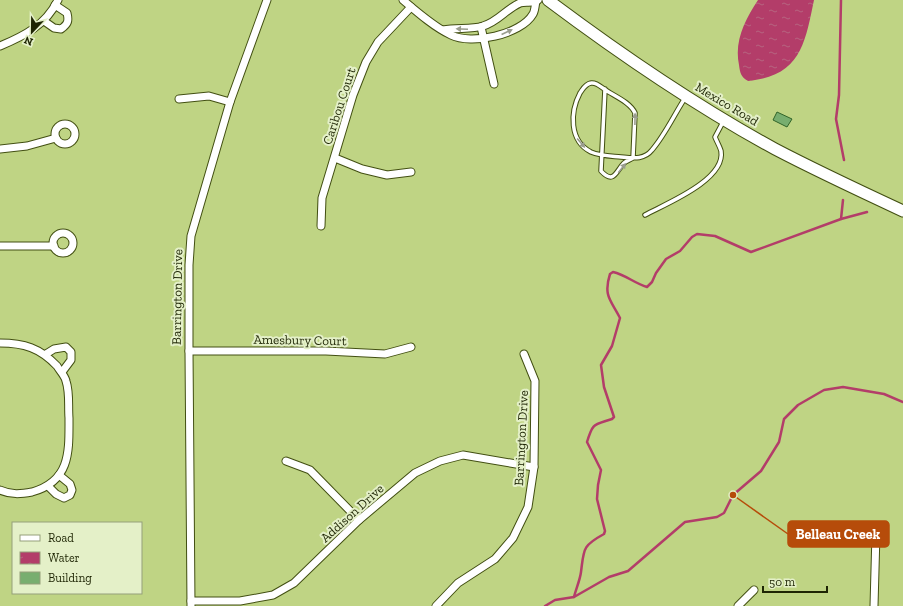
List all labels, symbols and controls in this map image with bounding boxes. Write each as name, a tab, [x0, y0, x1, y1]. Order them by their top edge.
north arrow	[12, 12, 52, 52]
one-way arrow	[456, 25, 468, 32]
one-way arrow	[501, 29, 513, 35]
text: N	[22, 33, 35, 48]
street label: Caribou Court	[319, 65, 359, 146]
street label: Mexico Road	[693, 79, 761, 129]
one-way arrow	[632, 112, 638, 125]
one-way arrow	[577, 138, 586, 148]
one-way arrow	[617, 162, 626, 173]
street label: Barrington Drive	[169, 249, 185, 345]
street label: Amesbury Court	[253, 332, 347, 348]
street label: Barrington Drive	[511, 390, 531, 486]
street label: Addison Drive	[317, 481, 387, 545]
callout: Belleau Creek	[788, 521, 889, 547]
legend	[12, 522, 142, 594]
text: Belleau Creek	[796, 526, 881, 543]
text: Road	[48, 531, 74, 545]
text: Water	[48, 551, 80, 565]
scale bar	[763, 568, 827, 594]
text: Building	[48, 571, 92, 585]
text: 50 m	[769, 575, 796, 589]

